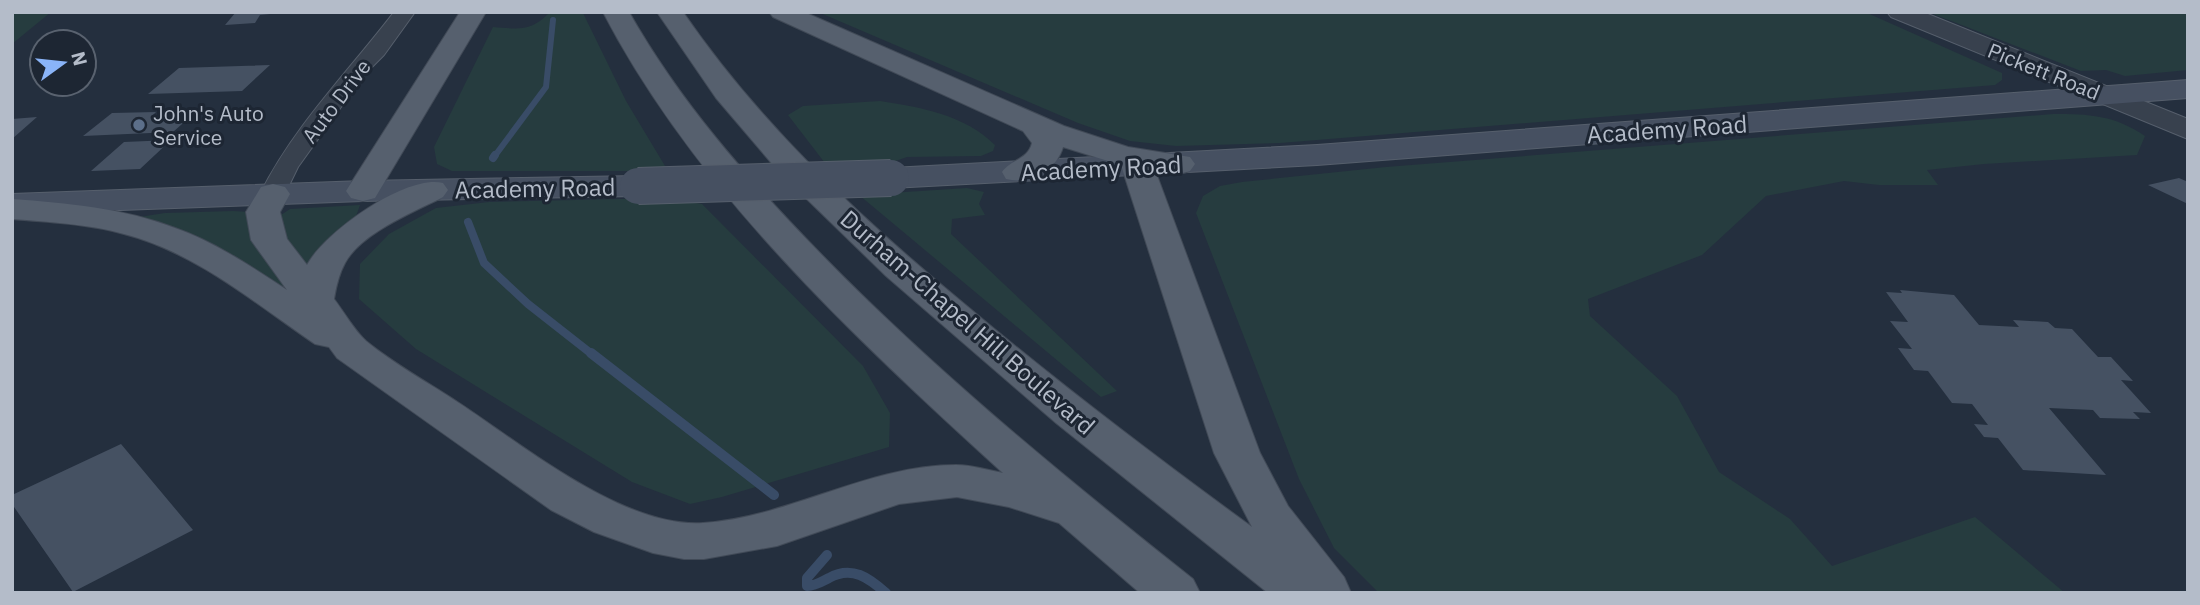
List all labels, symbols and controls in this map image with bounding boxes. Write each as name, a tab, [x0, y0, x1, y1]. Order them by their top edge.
north arrow	[28, 28, 98, 98]
street label: Pickett Road	[1984, 36, 2104, 106]
text: N	[66, 49, 93, 68]
street label: Auto Drive	[295, 53, 377, 149]
place label: John's Auto Service	[153, 99, 264, 151]
street label: Academy Road	[1586, 107, 1748, 151]
marker: John's Auto Service	[131, 117, 147, 133]
street label: Academy Road	[1020, 148, 1182, 188]
street label: Academy Road	[454, 171, 616, 205]
street label: Durham-Chapel Hill Boulevard	[834, 203, 1102, 441]

